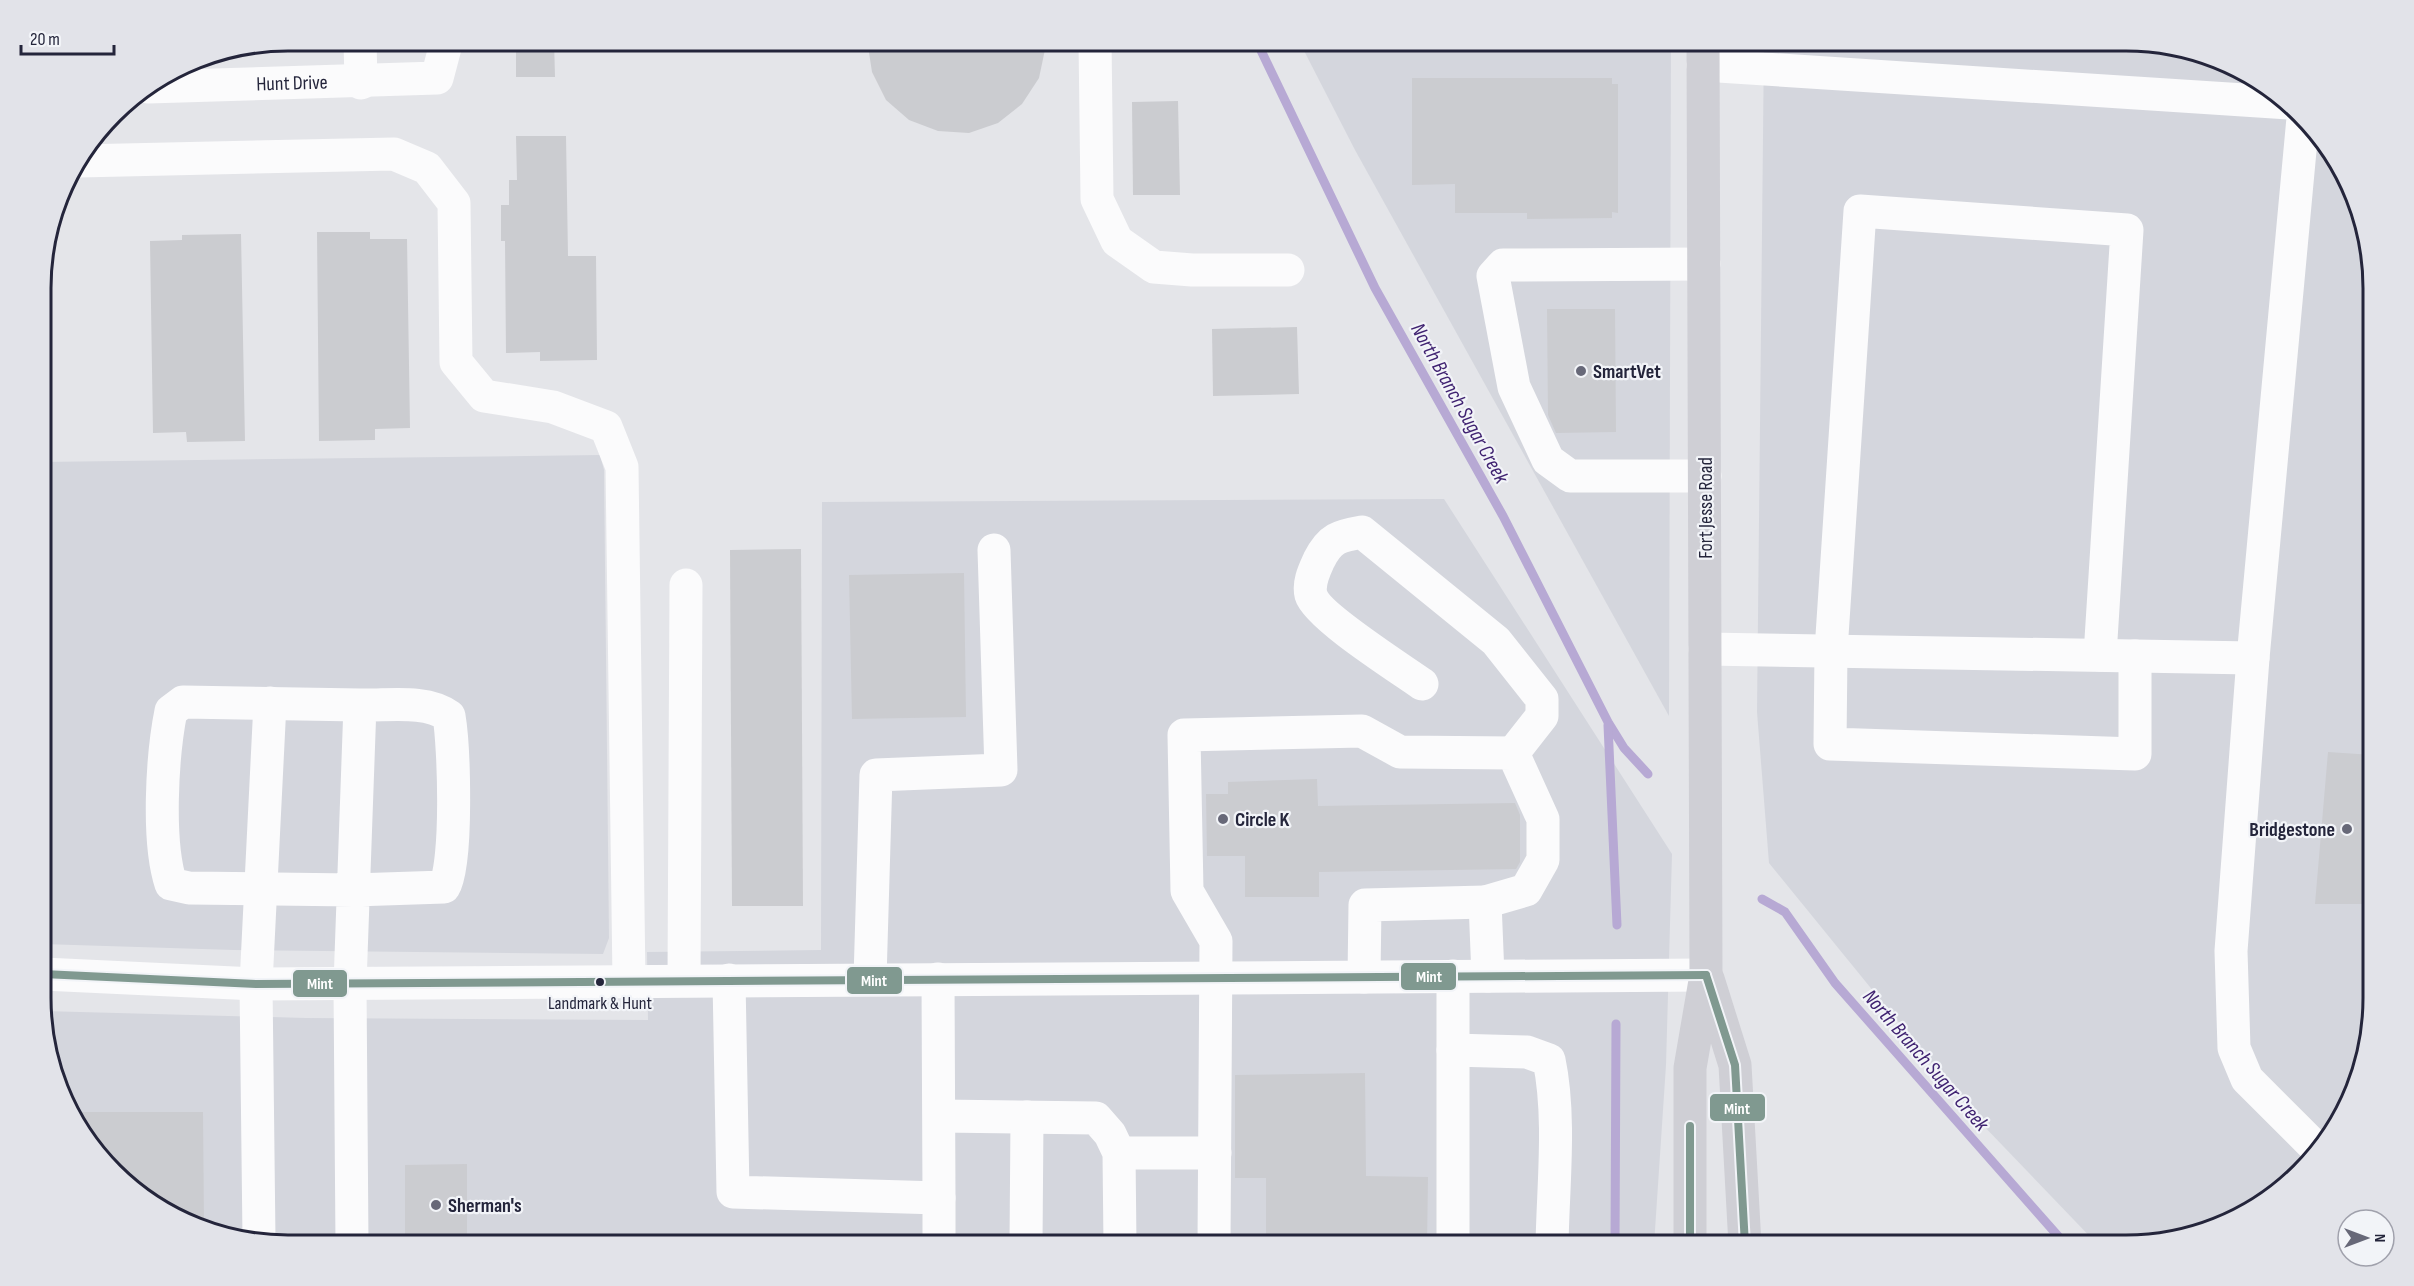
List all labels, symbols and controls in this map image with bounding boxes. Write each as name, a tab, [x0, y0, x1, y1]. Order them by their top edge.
scale bar	[21, 18, 114, 56]
text: 20 m	[30, 29, 60, 50]
street label: Hunt Drive	[256, 70, 328, 97]
water label: North Branch Sugar Creek	[1405, 319, 1515, 489]
place label: SmartVet	[1593, 360, 1661, 384]
marker: SmartVet	[1574, 364, 1588, 378]
street label: Fort Jesse Road	[1694, 457, 1718, 559]
place label: Circle K	[1235, 808, 1289, 832]
marker: Circle K	[1216, 812, 1230, 826]
place label: Bridgestone	[2249, 818, 2335, 842]
marker: Bridgestone	[2340, 822, 2354, 836]
line badge: Mint	[1400, 962, 1457, 991]
line badge: Mint	[846, 966, 903, 995]
text: Mint	[1416, 968, 1442, 987]
line badge: Mint	[292, 969, 348, 998]
text: Mint	[861, 972, 887, 991]
text: Mint	[307, 975, 333, 994]
marker: Landmark & Hunt	[594, 976, 606, 988]
water label: North Branch Sugar Creek	[1857, 984, 1995, 1137]
place label: Landmark & Hunt	[548, 993, 653, 1014]
line badge: Mint	[1709, 1093, 1766, 1122]
text: Mint	[1724, 1100, 1750, 1119]
place label: Sherman's	[448, 1194, 522, 1218]
marker: Sherman's	[429, 1198, 443, 1212]
north arrow	[2336, 1208, 2396, 1268]
text: N	[2370, 1234, 2389, 1242]

